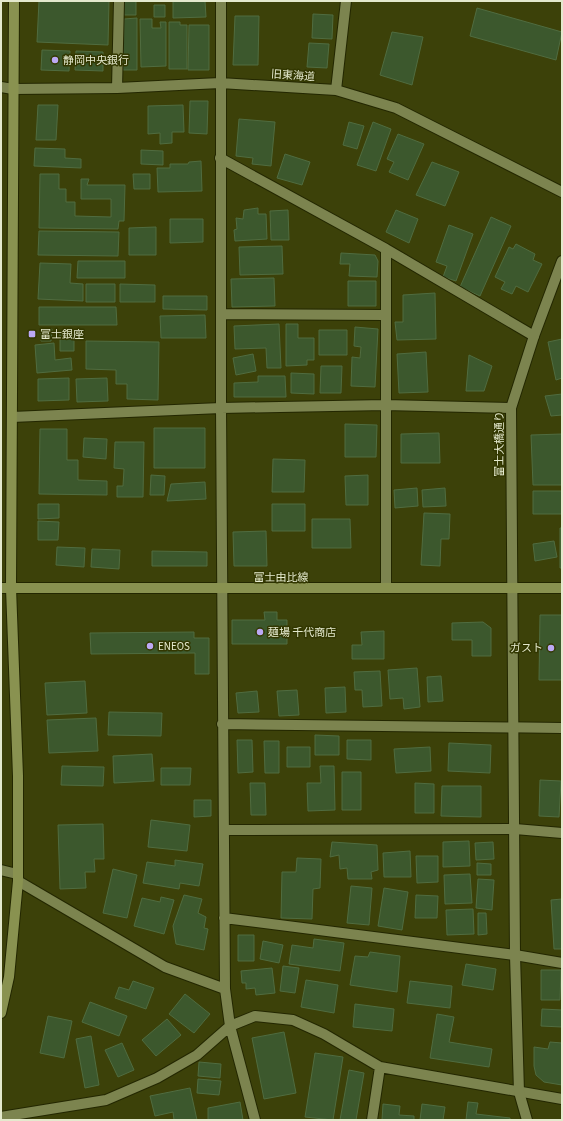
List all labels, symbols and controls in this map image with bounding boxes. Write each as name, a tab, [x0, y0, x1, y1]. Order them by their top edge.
place label: 静岡中央銀行	[63, 53, 129, 68]
marker: 静岡中央銀行	[50, 55, 60, 65]
street label: 旧東海道	[270, 66, 315, 85]
place label: 富士銀座	[40, 327, 84, 342]
marker: 富士銀座	[27, 329, 37, 339]
street label: 富士大橋通り	[492, 411, 507, 477]
street label: 富士由比線	[254, 570, 309, 585]
place label: 麺場 千代商店	[268, 625, 336, 640]
marker: 麺場 千代商店	[255, 627, 265, 637]
place label: ENEOS	[158, 639, 190, 654]
marker: ENEOS	[145, 641, 155, 651]
place label: ガスト	[510, 641, 543, 656]
marker: ガスト	[546, 643, 556, 653]

